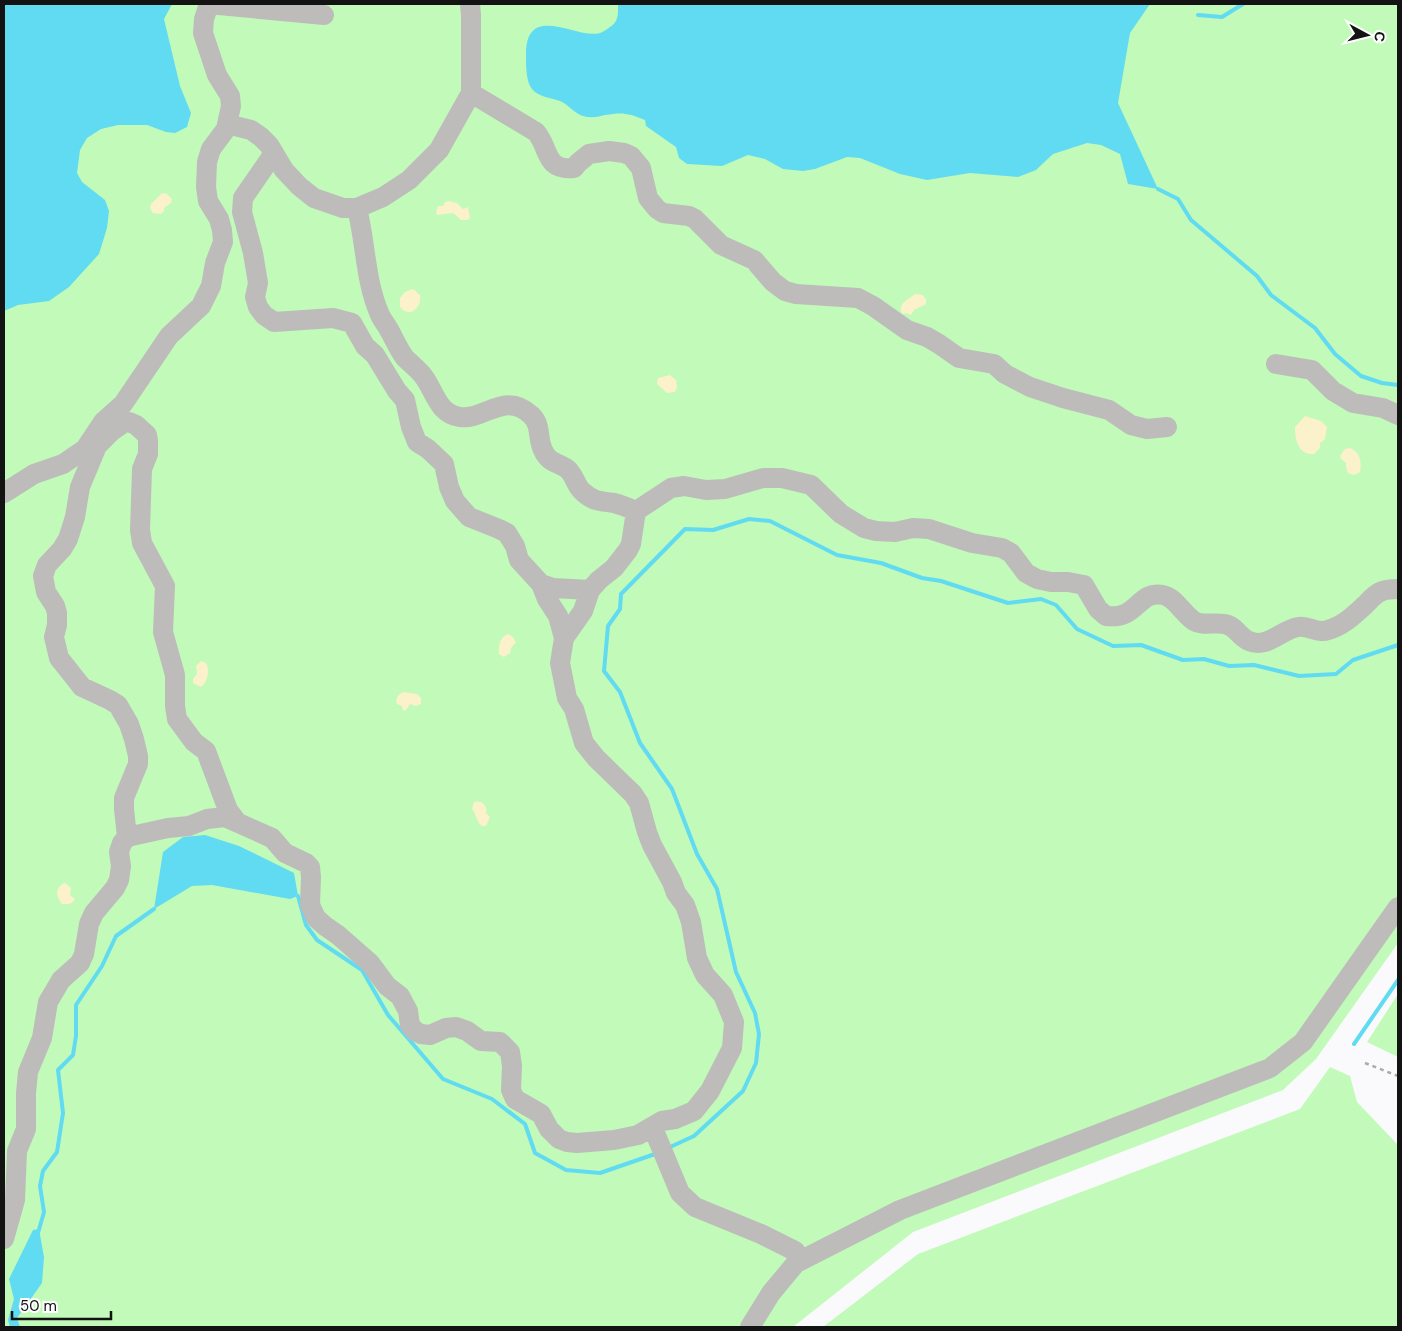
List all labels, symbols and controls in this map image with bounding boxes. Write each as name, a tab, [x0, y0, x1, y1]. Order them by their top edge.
north arrow	[1342, 10, 1392, 60]
text: С	[1370, 30, 1389, 43]
scale bar	[12, 1288, 111, 1320]
text: 50 m	[20, 1296, 57, 1316]

